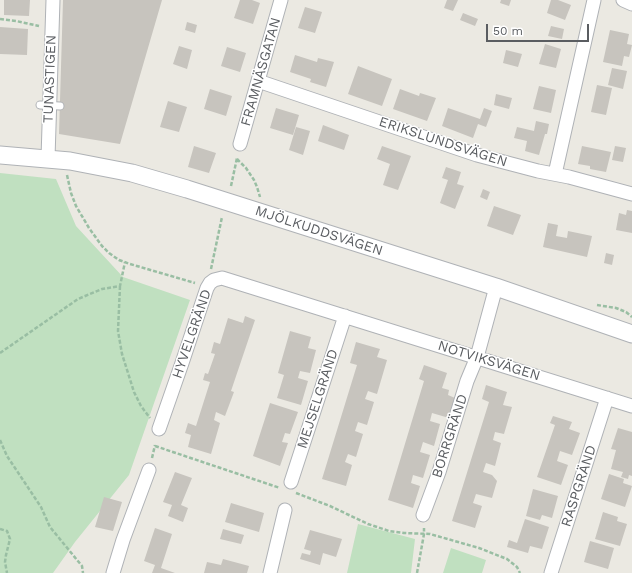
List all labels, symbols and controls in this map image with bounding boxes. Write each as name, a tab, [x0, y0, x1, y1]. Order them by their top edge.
street label: FRAMNÄSGATAN	[237, 16, 285, 128]
scale bar	[488, 16, 591, 42]
text: 50 m	[493, 24, 523, 38]
street label: TUNASTIGEN	[40, 35, 60, 123]
street label: ERIKSLUNDSVÄGEN	[377, 113, 509, 171]
street label: MJÖLKUDDSVÄGEN	[253, 202, 385, 260]
street label: HYVELGRÄND	[169, 287, 215, 381]
street label: NOTVIKSVÄGEN	[436, 337, 542, 385]
street label: MEJSELGRÄND	[294, 347, 342, 451]
street label: BORRGRÄND	[429, 392, 471, 480]
street label: RASPGRÄND	[558, 443, 600, 529]

